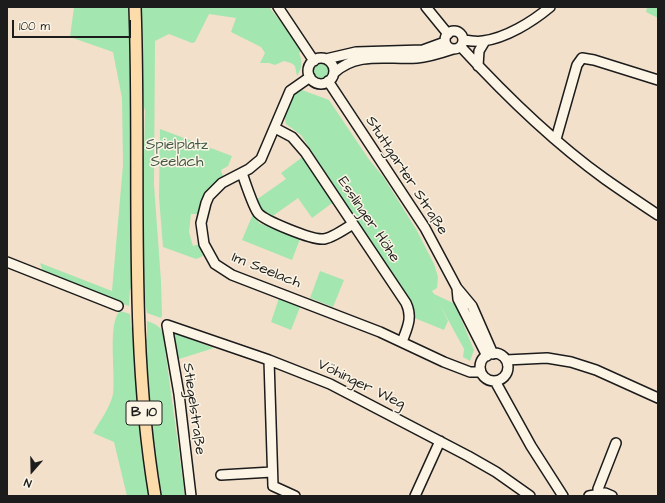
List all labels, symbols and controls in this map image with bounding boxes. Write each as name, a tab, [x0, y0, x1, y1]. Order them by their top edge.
scale bar	[14, 12, 133, 38]
text: 100 m	[19, 18, 50, 35]
street label: Stuttgarter Straße	[361, 113, 451, 239]
park label: Spielplatz Seelach	[146, 137, 208, 172]
street label: Esslinger Höhe	[333, 174, 403, 266]
street label: Im Seelach	[229, 249, 303, 293]
street label: Vöhinger Weg	[314, 356, 408, 414]
street label: Stiegelstraße	[178, 362, 208, 456]
road number: B 10	[126, 401, 162, 425]
north arrow	[12, 451, 52, 491]
text: N	[22, 475, 34, 491]

